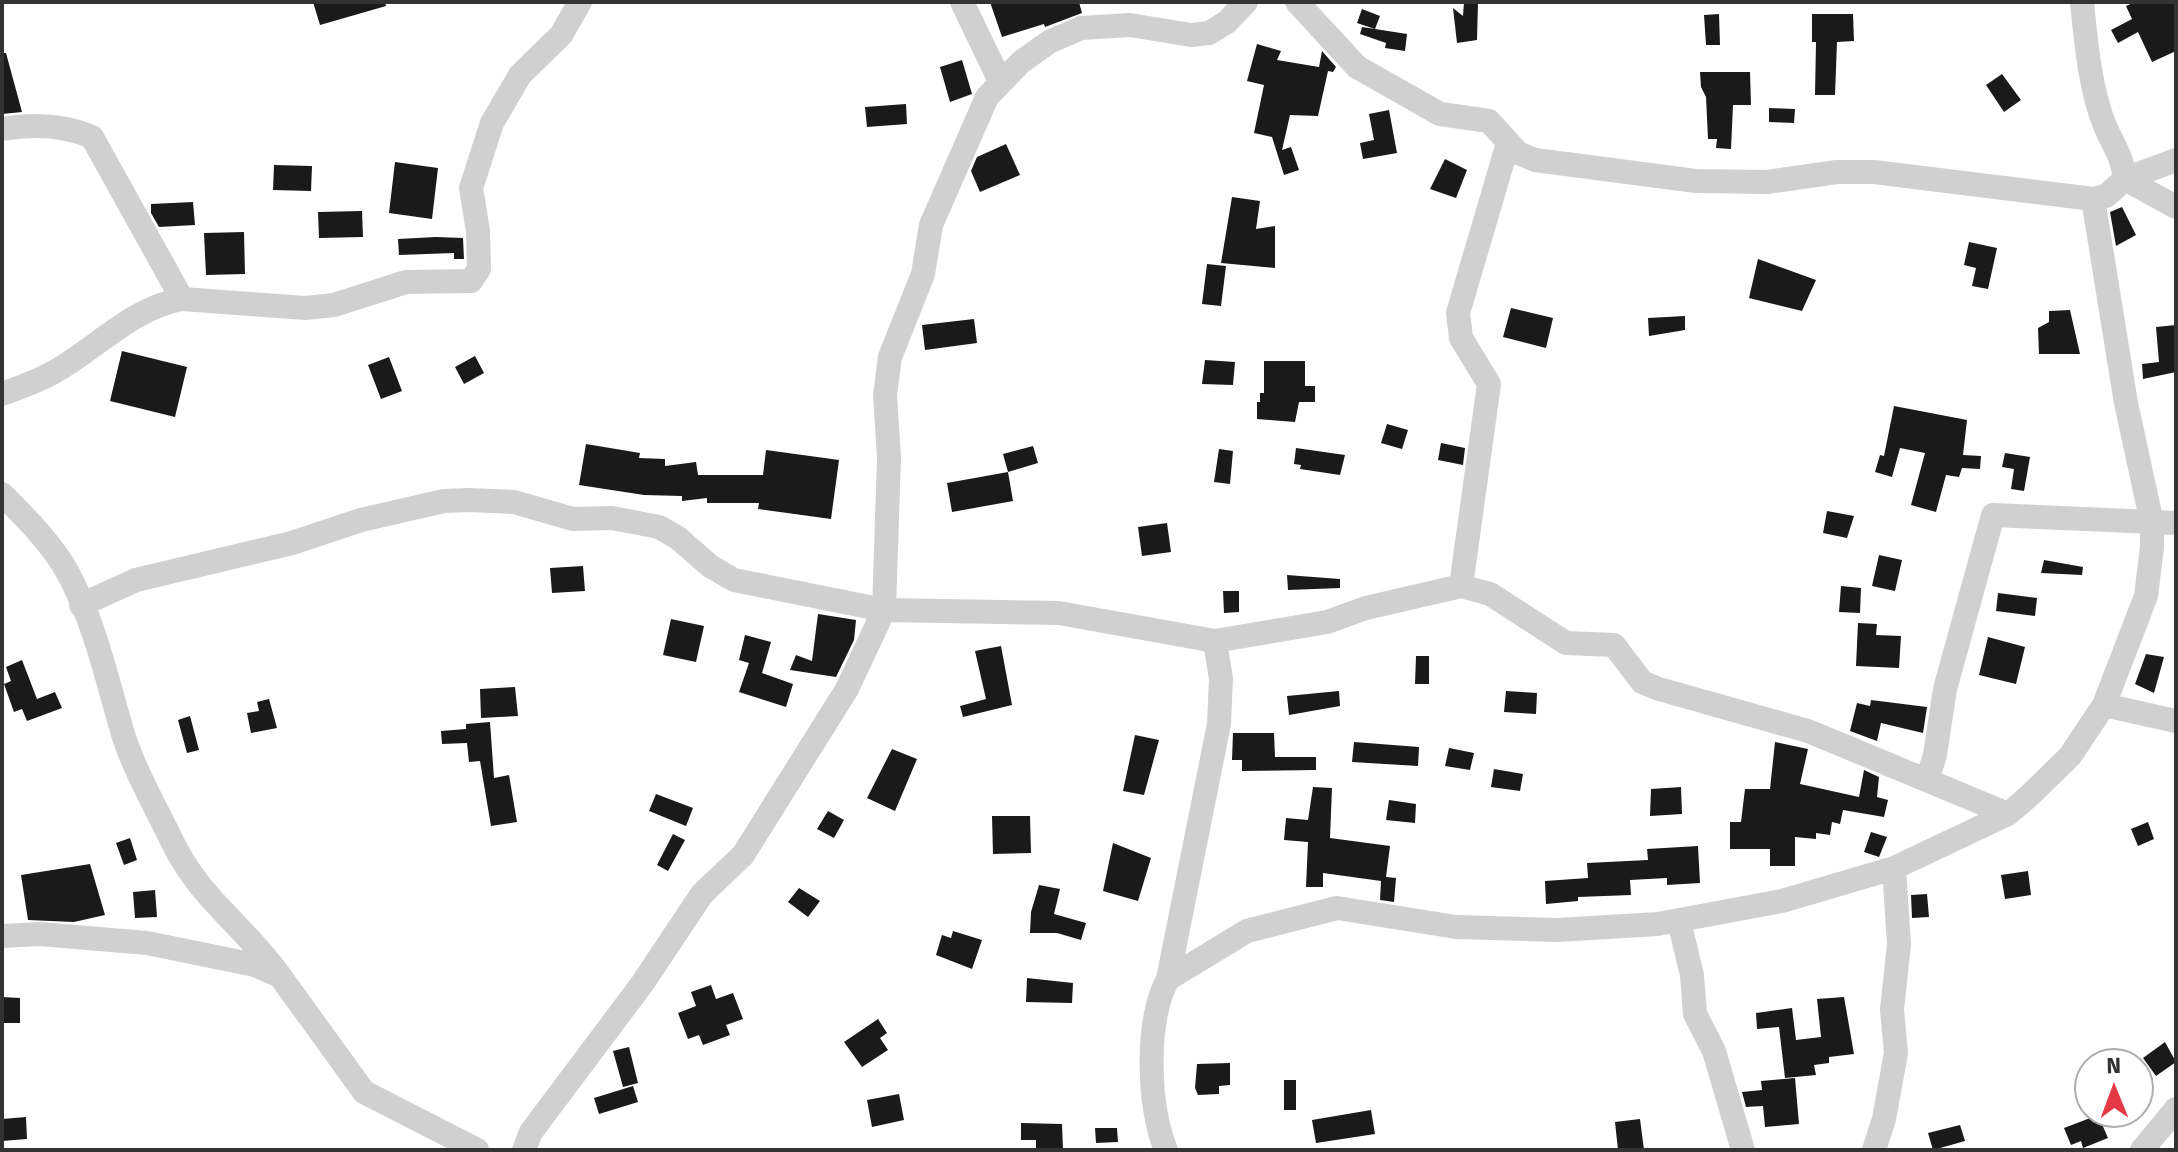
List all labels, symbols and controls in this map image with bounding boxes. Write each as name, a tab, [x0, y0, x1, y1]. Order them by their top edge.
north arrow	[2074, 1048, 2154, 1128]
text: N	[2106, 1052, 2121, 1079]

